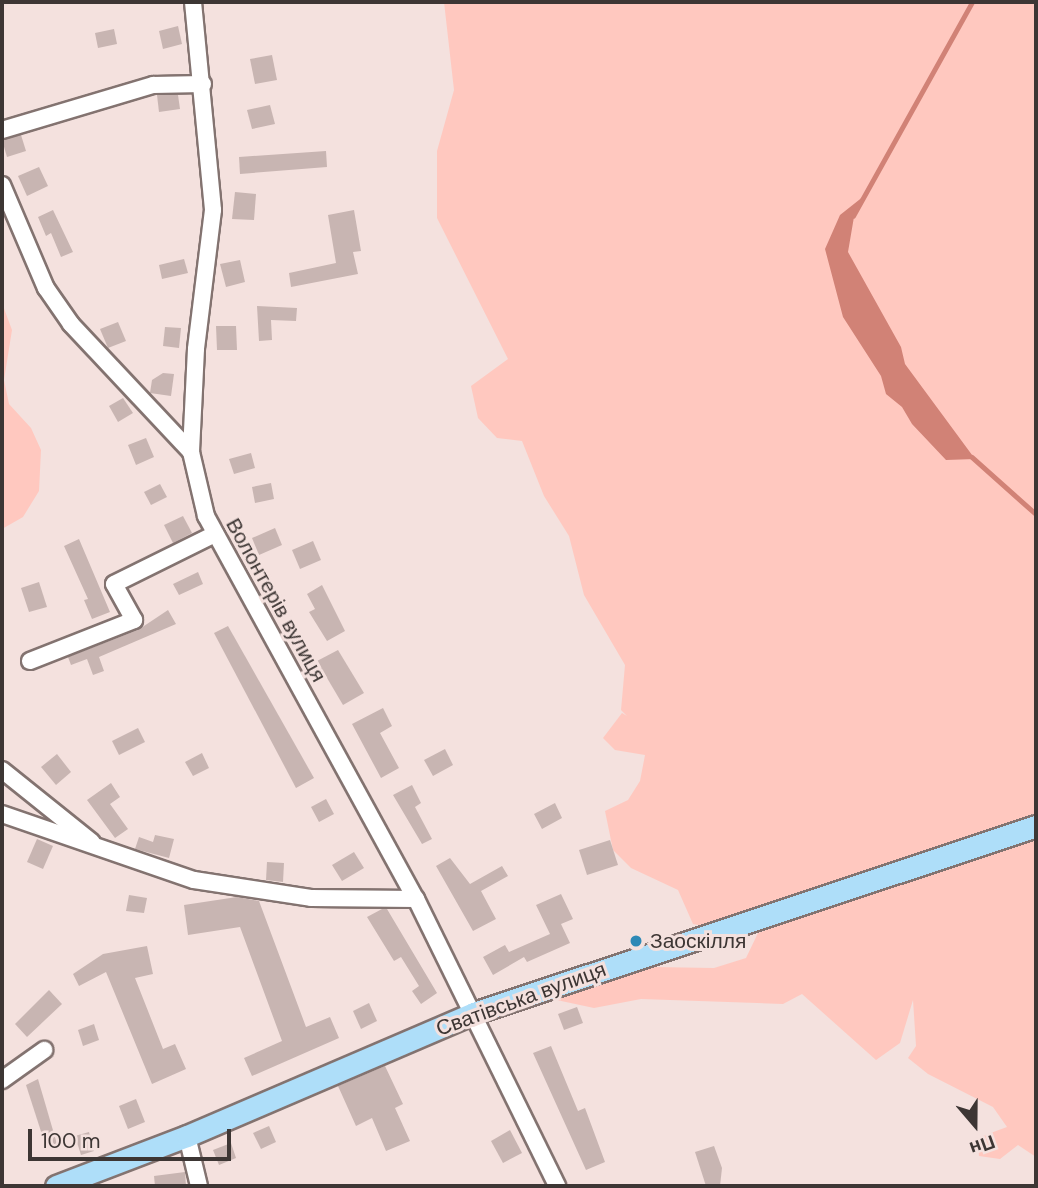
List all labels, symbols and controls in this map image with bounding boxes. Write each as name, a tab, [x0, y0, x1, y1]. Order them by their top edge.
street label: Волонтерів вулиця	[221, 514, 331, 686]
place label: Заоскілля	[650, 928, 746, 954]
marker: Заоскілля	[628, 933, 644, 949]
street label: Сватівська вулиця	[433, 957, 609, 1041]
north arrow	[940, 1090, 1010, 1160]
scale bar	[32, 1114, 234, 1158]
text: 100 m	[41, 1127, 101, 1155]
text: Пн	[966, 1129, 998, 1161]

